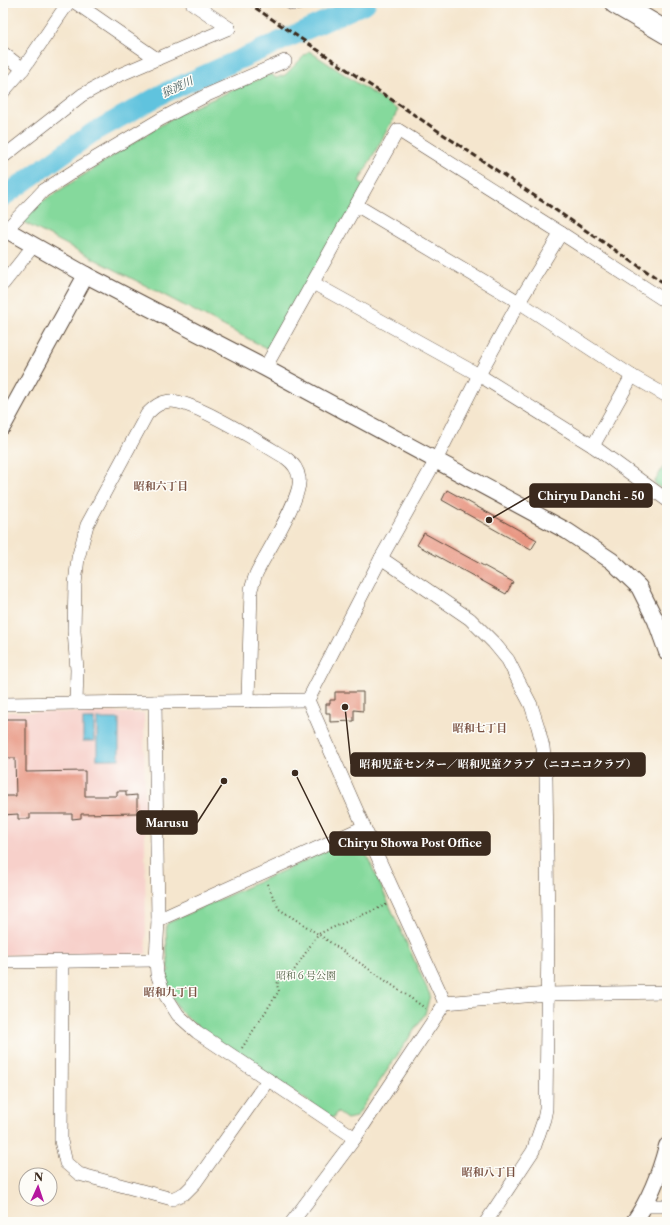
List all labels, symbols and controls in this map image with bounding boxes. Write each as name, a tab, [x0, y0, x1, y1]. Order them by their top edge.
water label: 猿渡川	[159, 73, 196, 100]
district label: 昭和六丁目	[134, 479, 189, 493]
callout: Chiryu Danchi - 50	[530, 484, 652, 507]
text: Chiryu Danchi - 50	[538, 489, 644, 503]
district label: 昭和七丁目	[453, 721, 508, 735]
callout: 昭和児童センター／昭和児童クラブ （ニコニコクラブ）	[351, 753, 645, 776]
text: 昭和児童センター／昭和児童クラブ （ニコニコクラブ）	[359, 757, 637, 771]
callout: Marusu	[137, 811, 197, 834]
text: Marusu	[145, 816, 189, 830]
callout: Chiryu Showa Post Office	[330, 832, 490, 855]
text: Chiryu Showa Post Office	[338, 836, 482, 850]
park label: 昭和６号公園	[276, 969, 336, 982]
district label: 昭和九丁目	[144, 985, 199, 999]
district label: 昭和八丁目	[462, 1165, 517, 1179]
north arrow	[18, 1167, 58, 1207]
text: N	[33, 1170, 44, 1184]

